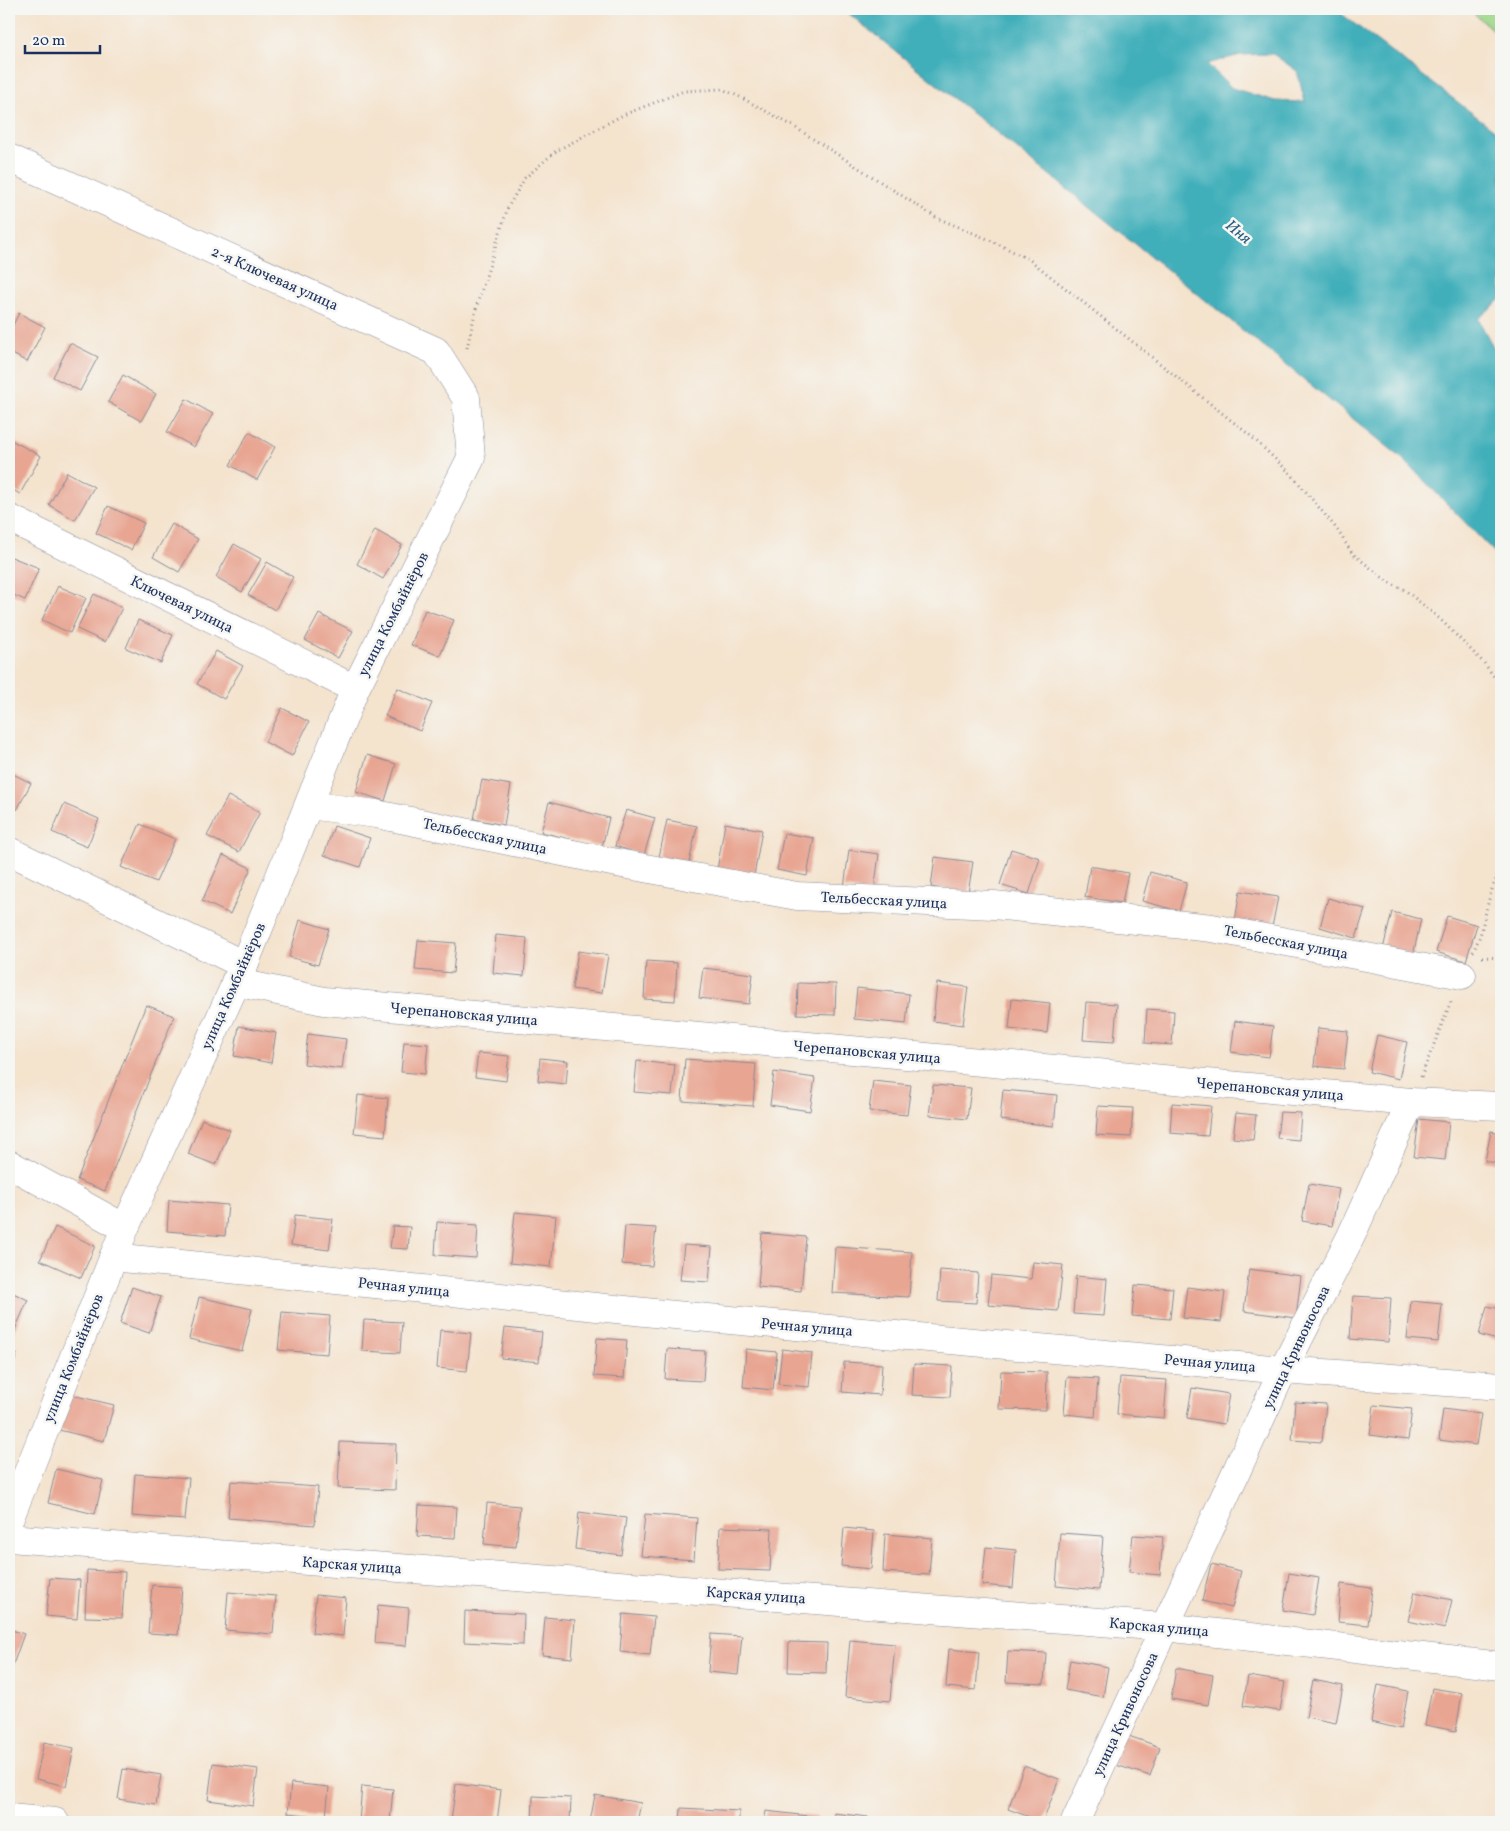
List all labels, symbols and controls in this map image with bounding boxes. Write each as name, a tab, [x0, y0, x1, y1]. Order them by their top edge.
scale bar	[25, 22, 100, 54]
text: 20 m	[32, 31, 65, 52]
water label: Иня	[1220, 215, 1255, 250]
street label: 2-я Ключевая улица	[207, 242, 341, 317]
street label: улица Комбайнёров	[354, 549, 435, 681]
street label: Ключевая улица	[126, 571, 236, 639]
street label: Тельбесская улица	[421, 814, 549, 861]
street label: Тельбесская улица	[820, 888, 948, 915]
street label: улица Комбайнёров	[197, 920, 272, 1054]
street label: Тельбесская улица	[1222, 921, 1350, 966]
street label: Черепановская улица	[389, 999, 539, 1032]
street label: Черепановская улица	[792, 1037, 942, 1070]
street label: Черепановская улица	[1195, 1074, 1345, 1107]
street label: Речная улица	[357, 1273, 451, 1304]
street label: улица Кривоносова	[1258, 1282, 1336, 1413]
street label: улица Комбайнёров	[39, 1291, 110, 1426]
street label: Речная улица	[760, 1314, 854, 1343]
street label: Речная улица	[1163, 1350, 1257, 1379]
street label: Карская улица	[301, 1553, 403, 1580]
street label: Карская улица	[705, 1583, 807, 1610]
street label: Карская улица	[1108, 1614, 1210, 1643]
street label: улица Кривоносова	[1088, 1649, 1164, 1780]

